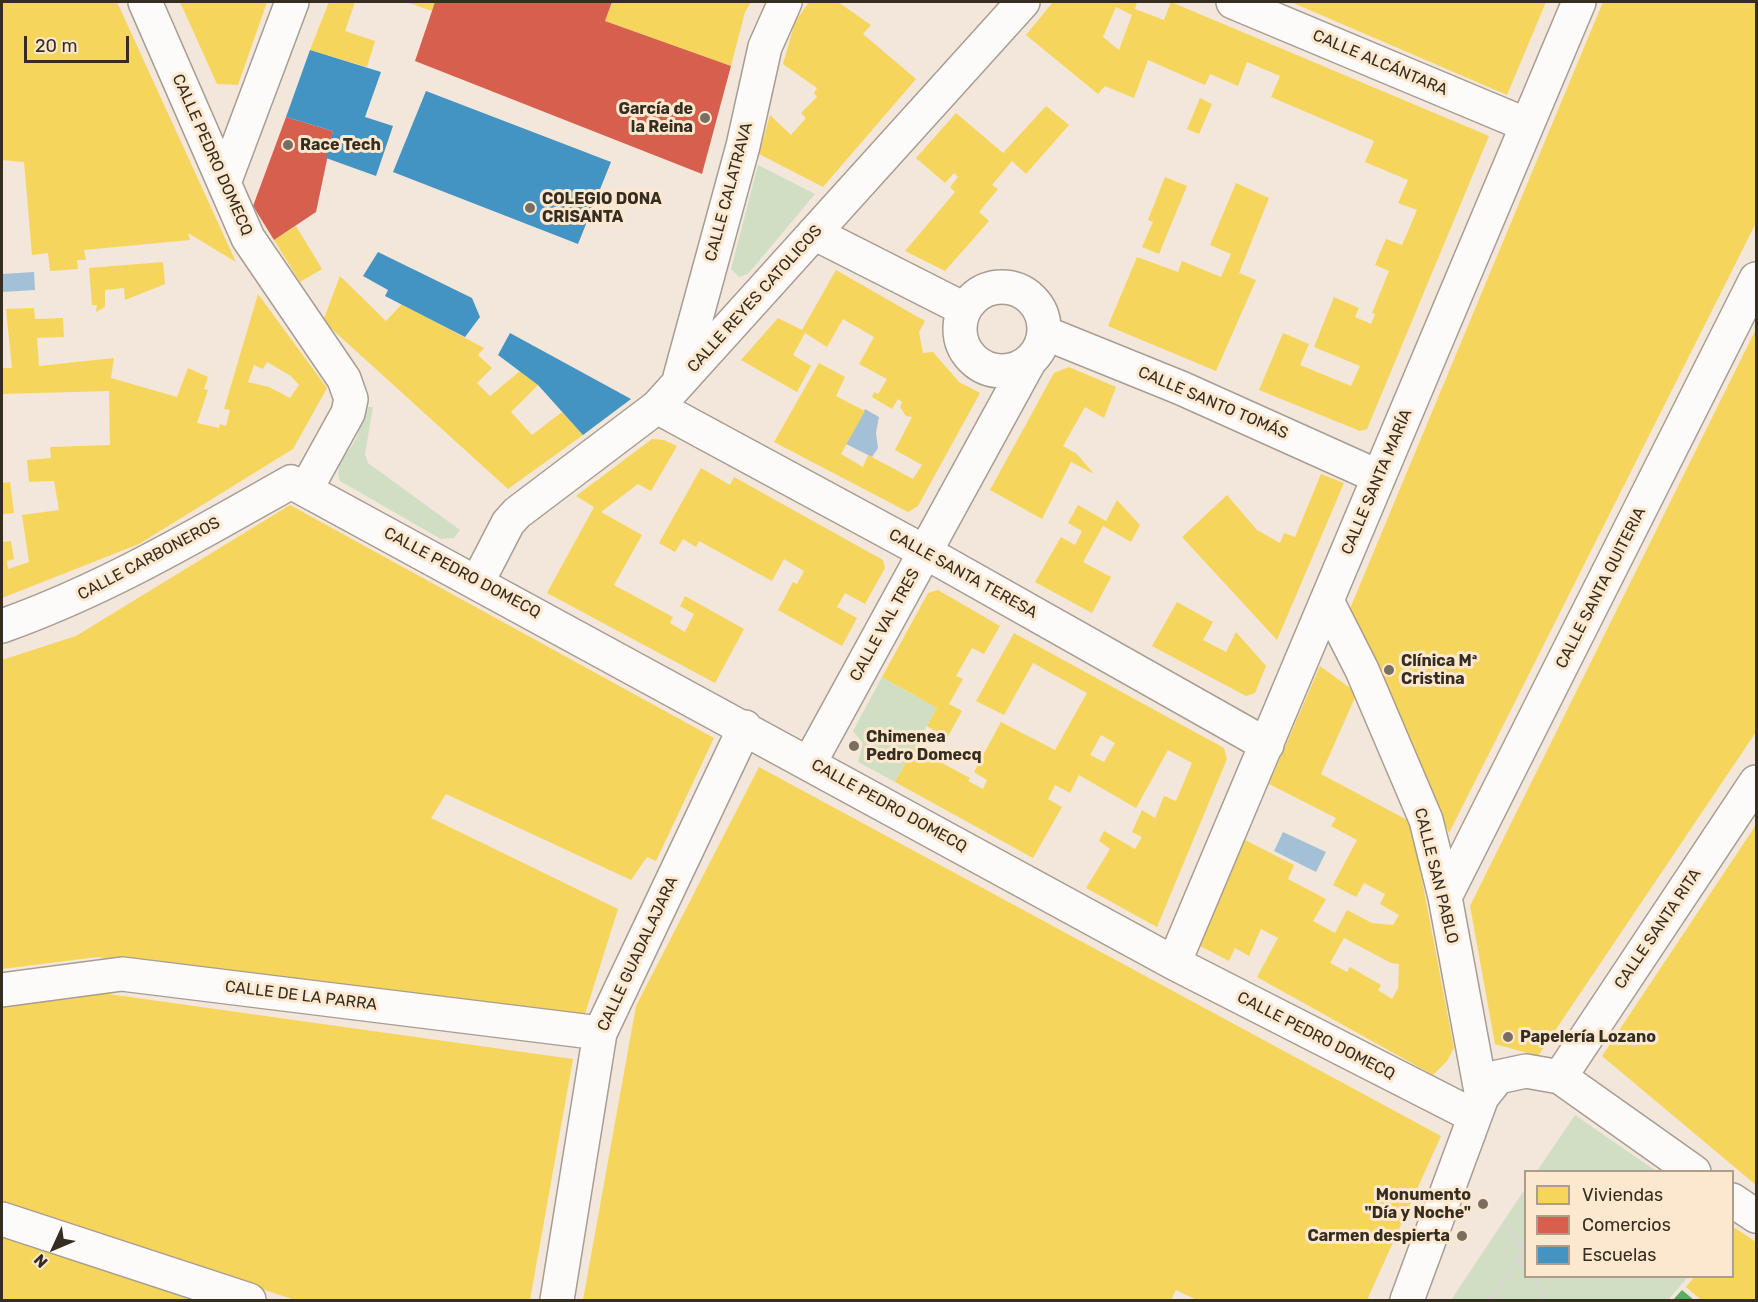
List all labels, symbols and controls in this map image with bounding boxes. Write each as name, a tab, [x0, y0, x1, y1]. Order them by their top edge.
scale bar	[27, 24, 132, 62]
street label: CALLE ALCÁNTARA	[1310, 26, 1450, 100]
text: 20 m	[35, 35, 77, 57]
street label: CALLE PEDRO DOMECQ	[168, 71, 256, 239]
place label: García de la Reina	[618, 99, 693, 137]
marker: García de la Reina	[698, 111, 712, 125]
street label: CALLE CALATRAVA	[701, 121, 757, 263]
place label: Race Tech	[300, 135, 381, 155]
marker: Race Tech	[281, 138, 295, 152]
place label: COLEGIO DONA CRISANTA	[542, 189, 662, 227]
marker: COLEGIO DONA CRISANTA	[523, 201, 537, 215]
street label: CALLE REYES CATOLICOS	[684, 221, 826, 377]
street label: CALLE SANTO TOMÁS	[1135, 363, 1291, 443]
street label: CALLE SANTA MARÍA	[1338, 406, 1416, 558]
street label: CALLE SANTA QUITERIA	[1552, 504, 1650, 672]
street label: CALLE CARBONEROS	[75, 513, 223, 605]
street label: CALLE PEDRO DOMECQ	[380, 524, 544, 622]
street label: CALLE SANTA TERESA	[885, 525, 1041, 623]
street label: CALLE VAL TRES	[846, 565, 924, 685]
place label: Clínica Mª Cristina	[1401, 651, 1477, 689]
marker: Clínica Mª Cristina	[1382, 663, 1396, 677]
place label: Chimenea Pedro Domecq	[866, 727, 982, 765]
marker: Chimenea Pedro Domecq	[847, 739, 861, 753]
street label: CALLE PEDRO DOMECQ	[808, 755, 970, 857]
street label: CALLE SAN PABLO	[1410, 806, 1462, 946]
street label: CALLE SANTA RITA	[1611, 865, 1705, 993]
street label: CALLE GUADALAJARA	[594, 874, 682, 1034]
street label: CALLE DE LA PARRA	[224, 977, 378, 1015]
street label: CALLE PEDRO DOMECQ	[1234, 988, 1398, 1084]
place label: Papelería Lozano	[1520, 1027, 1656, 1047]
marker: Papelería Lozano	[1501, 1030, 1515, 1044]
legend	[1524, 1170, 1734, 1278]
text: Viviendas	[1582, 1184, 1663, 1206]
place label: Monumento "Día y Noche"	[1364, 1185, 1471, 1223]
marker: Monumento "Día y Noche"	[1476, 1197, 1490, 1211]
text: Comercios	[1582, 1214, 1671, 1236]
north arrow	[24, 1218, 84, 1278]
place label: Carmen despierta	[1307, 1226, 1450, 1246]
marker: Carmen despierta	[1455, 1229, 1469, 1243]
text: Escuelas	[1582, 1244, 1656, 1266]
text: N	[30, 1250, 52, 1272]

